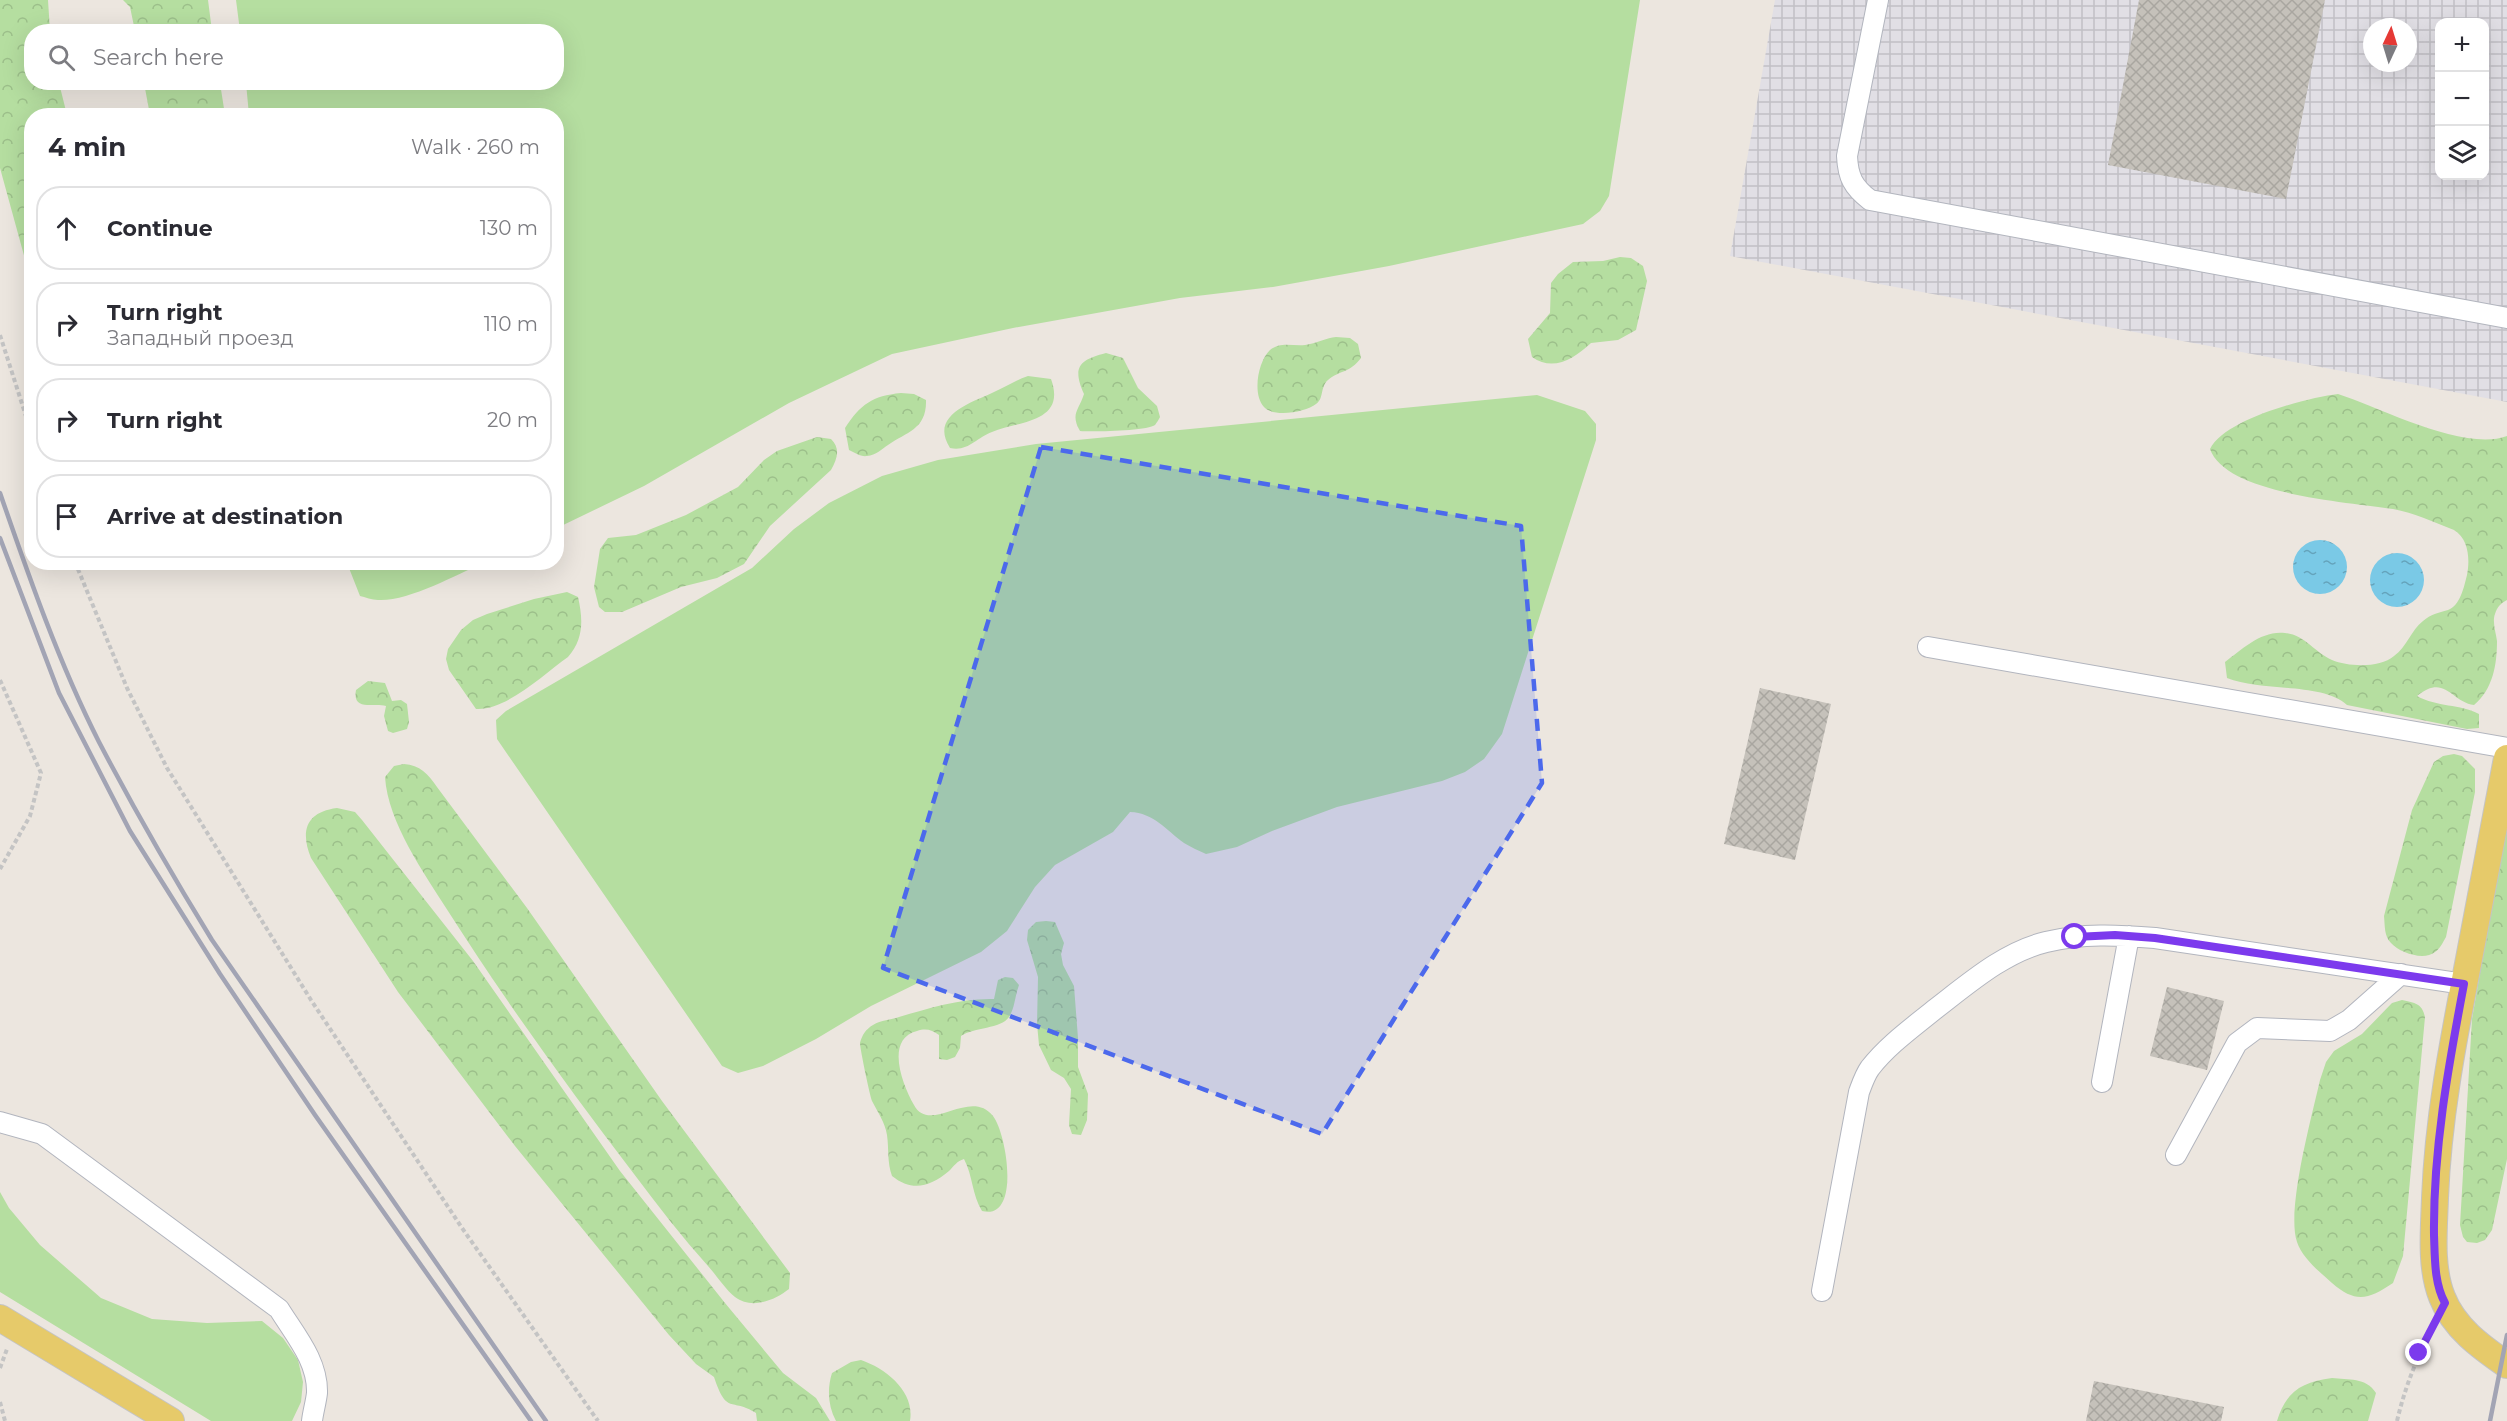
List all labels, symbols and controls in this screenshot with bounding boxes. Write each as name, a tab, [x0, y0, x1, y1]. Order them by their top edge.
north arrow	[2363, 18, 2417, 72]
map controls	[2435, 18, 2489, 180]
button: +	[2435, 18, 2489, 72]
search box	[24, 24, 564, 90]
icon: search	[45, 41, 78, 74]
text: Search here	[93, 44, 224, 71]
button: −	[2435, 72, 2489, 126]
button: layers	[2435, 126, 2489, 180]
text: 4 min	[48, 131, 126, 163]
text: Walk · 260 m	[411, 135, 540, 159]
icon: ahead	[50, 212, 83, 245]
text: Continue	[107, 215, 213, 242]
text: 130 m	[480, 216, 538, 240]
text: Turn right	[107, 299, 222, 326]
icon: right	[50, 308, 83, 341]
text: 110 m	[484, 312, 538, 336]
text: Западный проезд	[107, 326, 293, 350]
icon: right	[50, 404, 83, 437]
text: Turn right	[107, 407, 222, 434]
text: 20 m	[487, 408, 538, 432]
icon: arrive	[50, 500, 83, 533]
text: Arrive at destination	[107, 503, 343, 530]
route start	[2061, 923, 2087, 949]
route end	[2405, 1339, 2431, 1365]

